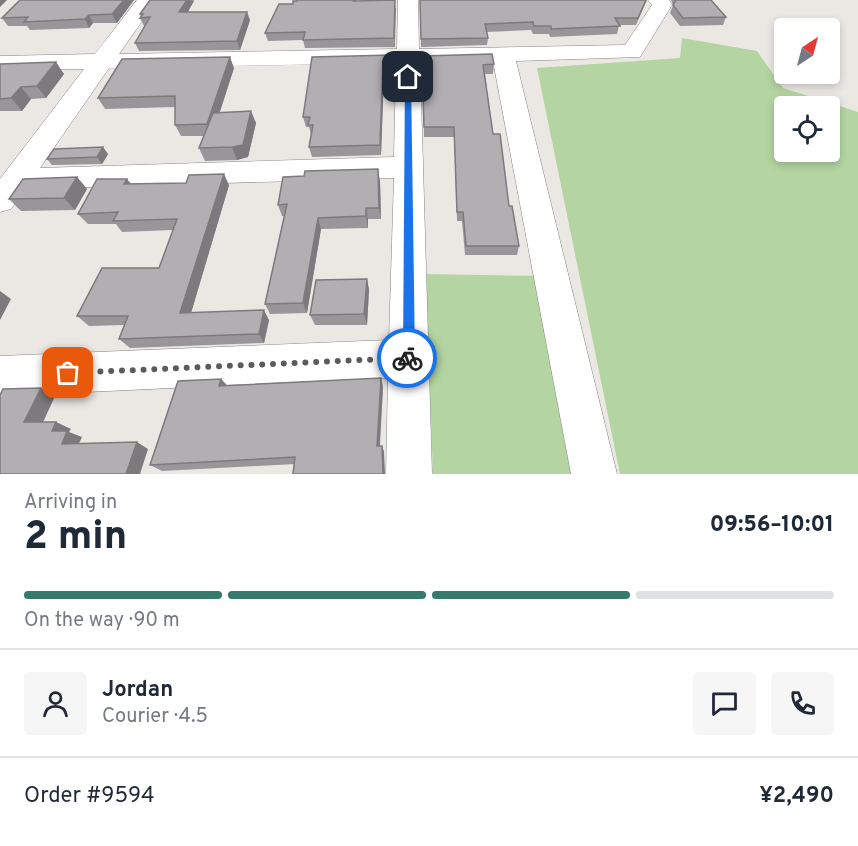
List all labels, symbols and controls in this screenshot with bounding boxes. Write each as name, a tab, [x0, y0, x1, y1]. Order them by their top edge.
north arrow	[774, 18, 840, 84]
map controls	[774, 18, 840, 162]
pin	[382, 51, 433, 102]
icon: home	[391, 60, 424, 93]
button: locate	[774, 96, 840, 162]
courier	[377, 328, 437, 388]
icon: bike	[391, 342, 424, 375]
pin	[42, 347, 93, 398]
icon: bag	[51, 356, 84, 389]
text: Arriving in	[24, 490, 117, 516]
text: 09:56–10:01	[710, 512, 834, 539]
text: 2 min	[24, 514, 127, 563]
text: On the way · 90 m	[24, 608, 180, 634]
button: person	[24, 672, 87, 735]
button: chat	[693, 672, 756, 735]
button: phone	[771, 672, 834, 735]
text: Jordan	[102, 677, 173, 704]
text: Courier · 4.5	[102, 704, 208, 730]
text: Order #9594	[24, 783, 155, 810]
text: ¥2,490	[759, 783, 834, 810]

